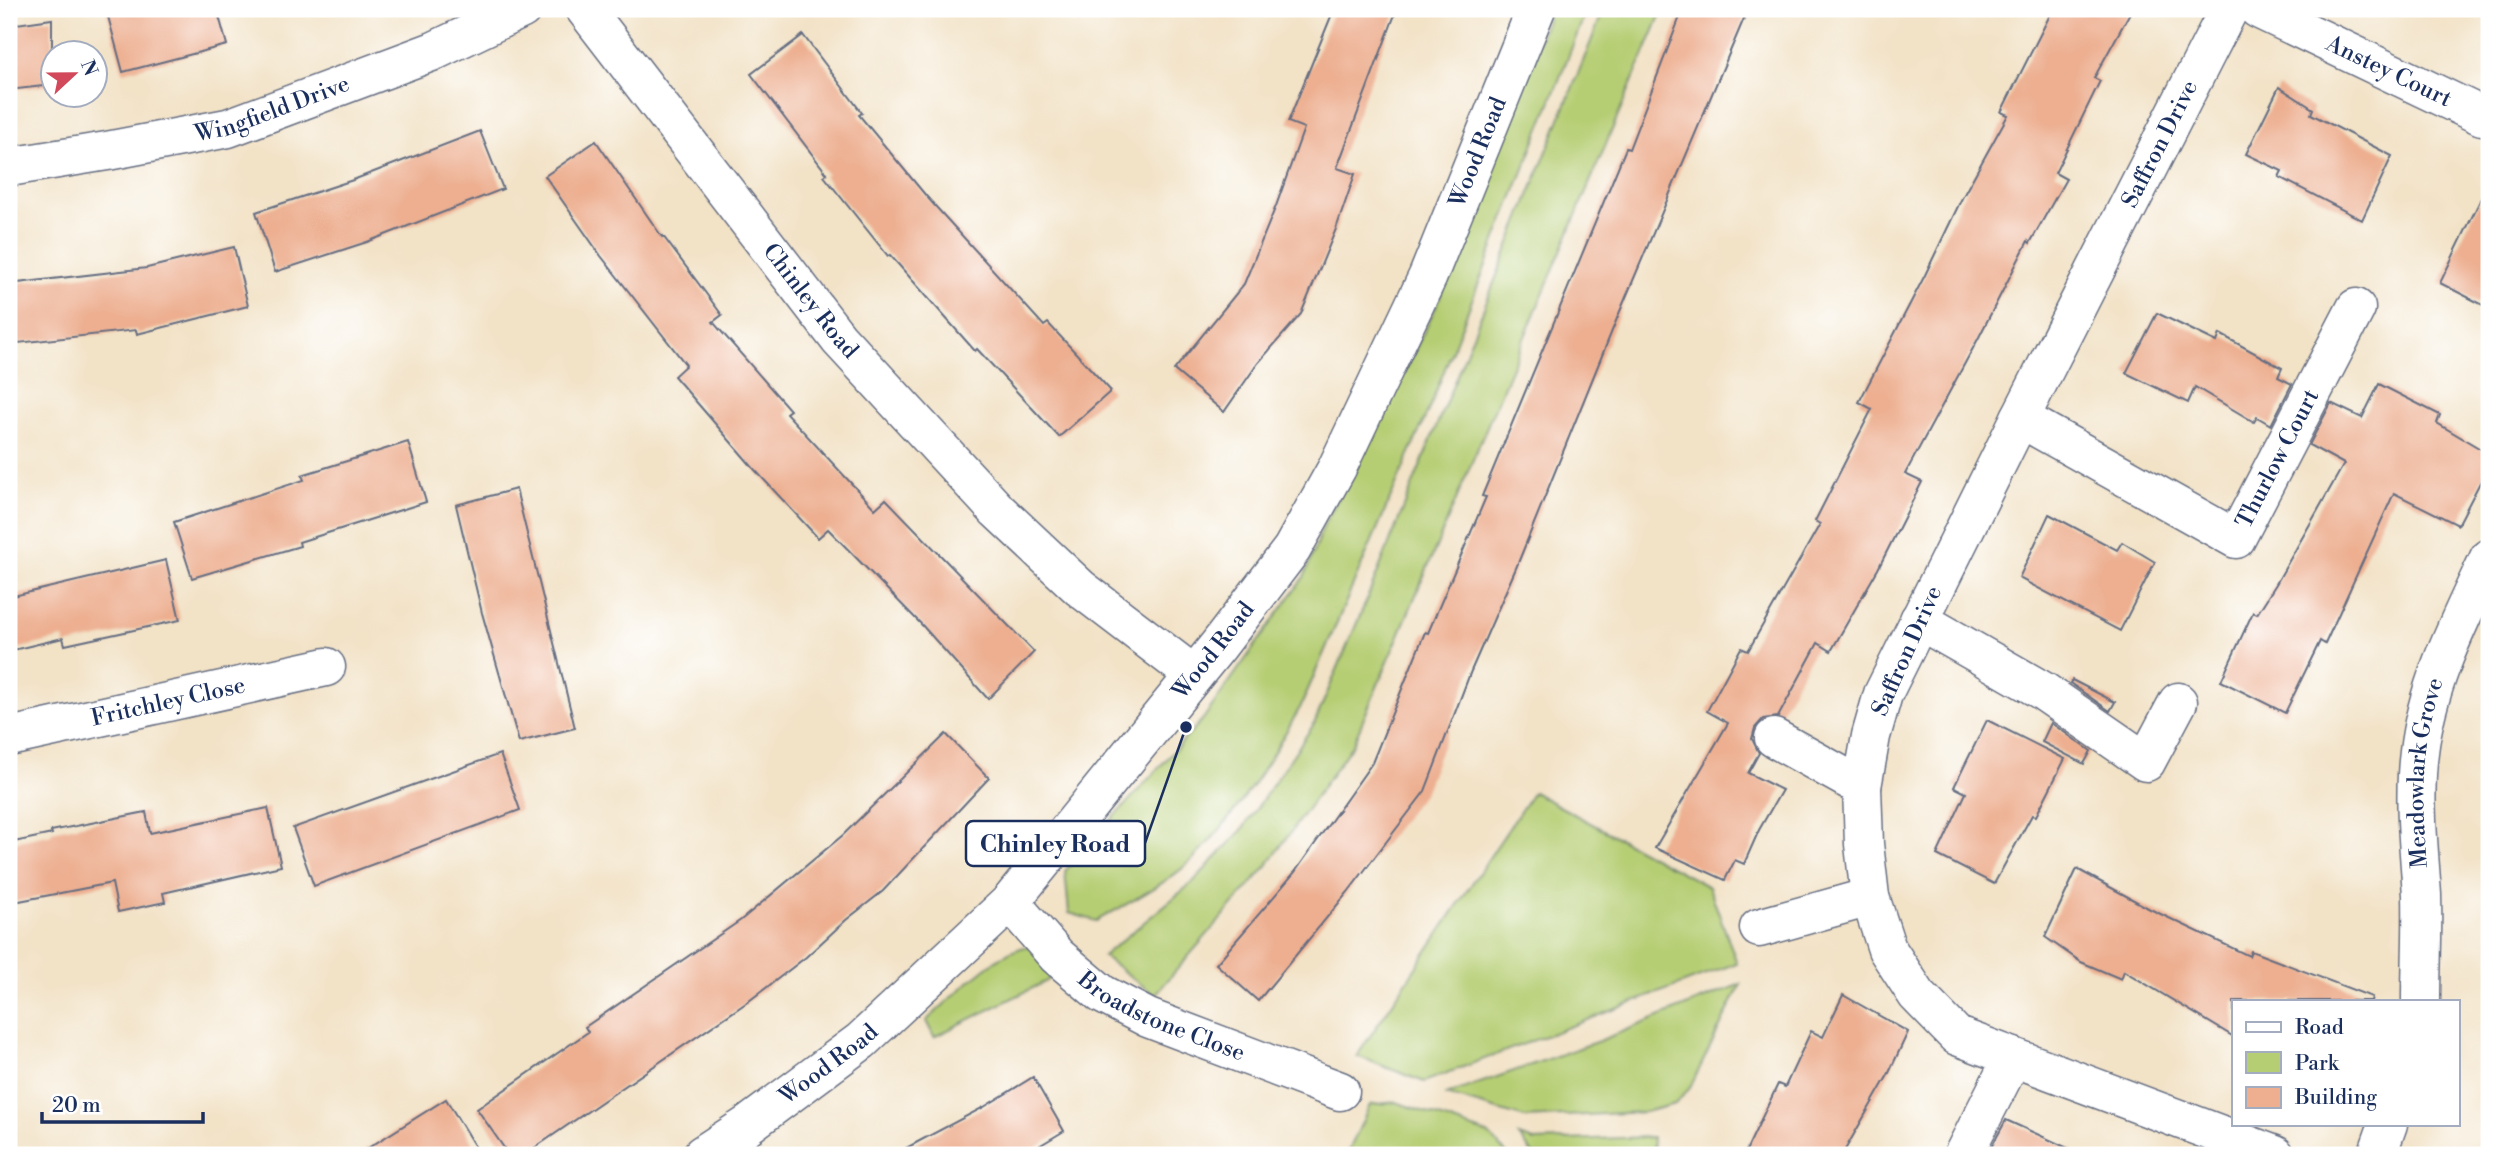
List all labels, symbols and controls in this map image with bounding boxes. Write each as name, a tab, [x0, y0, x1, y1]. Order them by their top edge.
street label: Anstey Court	[2321, 29, 2456, 113]
north arrow	[38, 38, 108, 108]
text: N	[75, 57, 103, 79]
street label: Wingfield Drive	[191, 70, 353, 148]
street label: Saffron Drive	[2116, 76, 2204, 212]
street label: Wood Road	[1443, 93, 1513, 212]
street label: Chinley Road	[757, 238, 864, 365]
street label: Thurlow Court	[2230, 385, 2325, 533]
street label: Saffron Drive	[1866, 582, 1948, 720]
street label: Wood Road	[1166, 596, 1261, 706]
street label: Fritchley Close	[88, 671, 248, 732]
street label: Meadowlark Grove	[2402, 674, 2450, 869]
callout: Chinley Road	[966, 821, 1145, 866]
text: Chinley Road	[980, 830, 1130, 860]
street label: Broadstone Close	[1071, 965, 1249, 1068]
legend	[2232, 1000, 2460, 1126]
text: Road	[2295, 1015, 2344, 1041]
street label: Wood Road	[773, 1018, 884, 1111]
text: Park	[2295, 1051, 2340, 1077]
scale bar	[42, 1080, 203, 1124]
text: Building	[2294, 1085, 2377, 1111]
text: 20 m	[52, 1093, 101, 1119]

